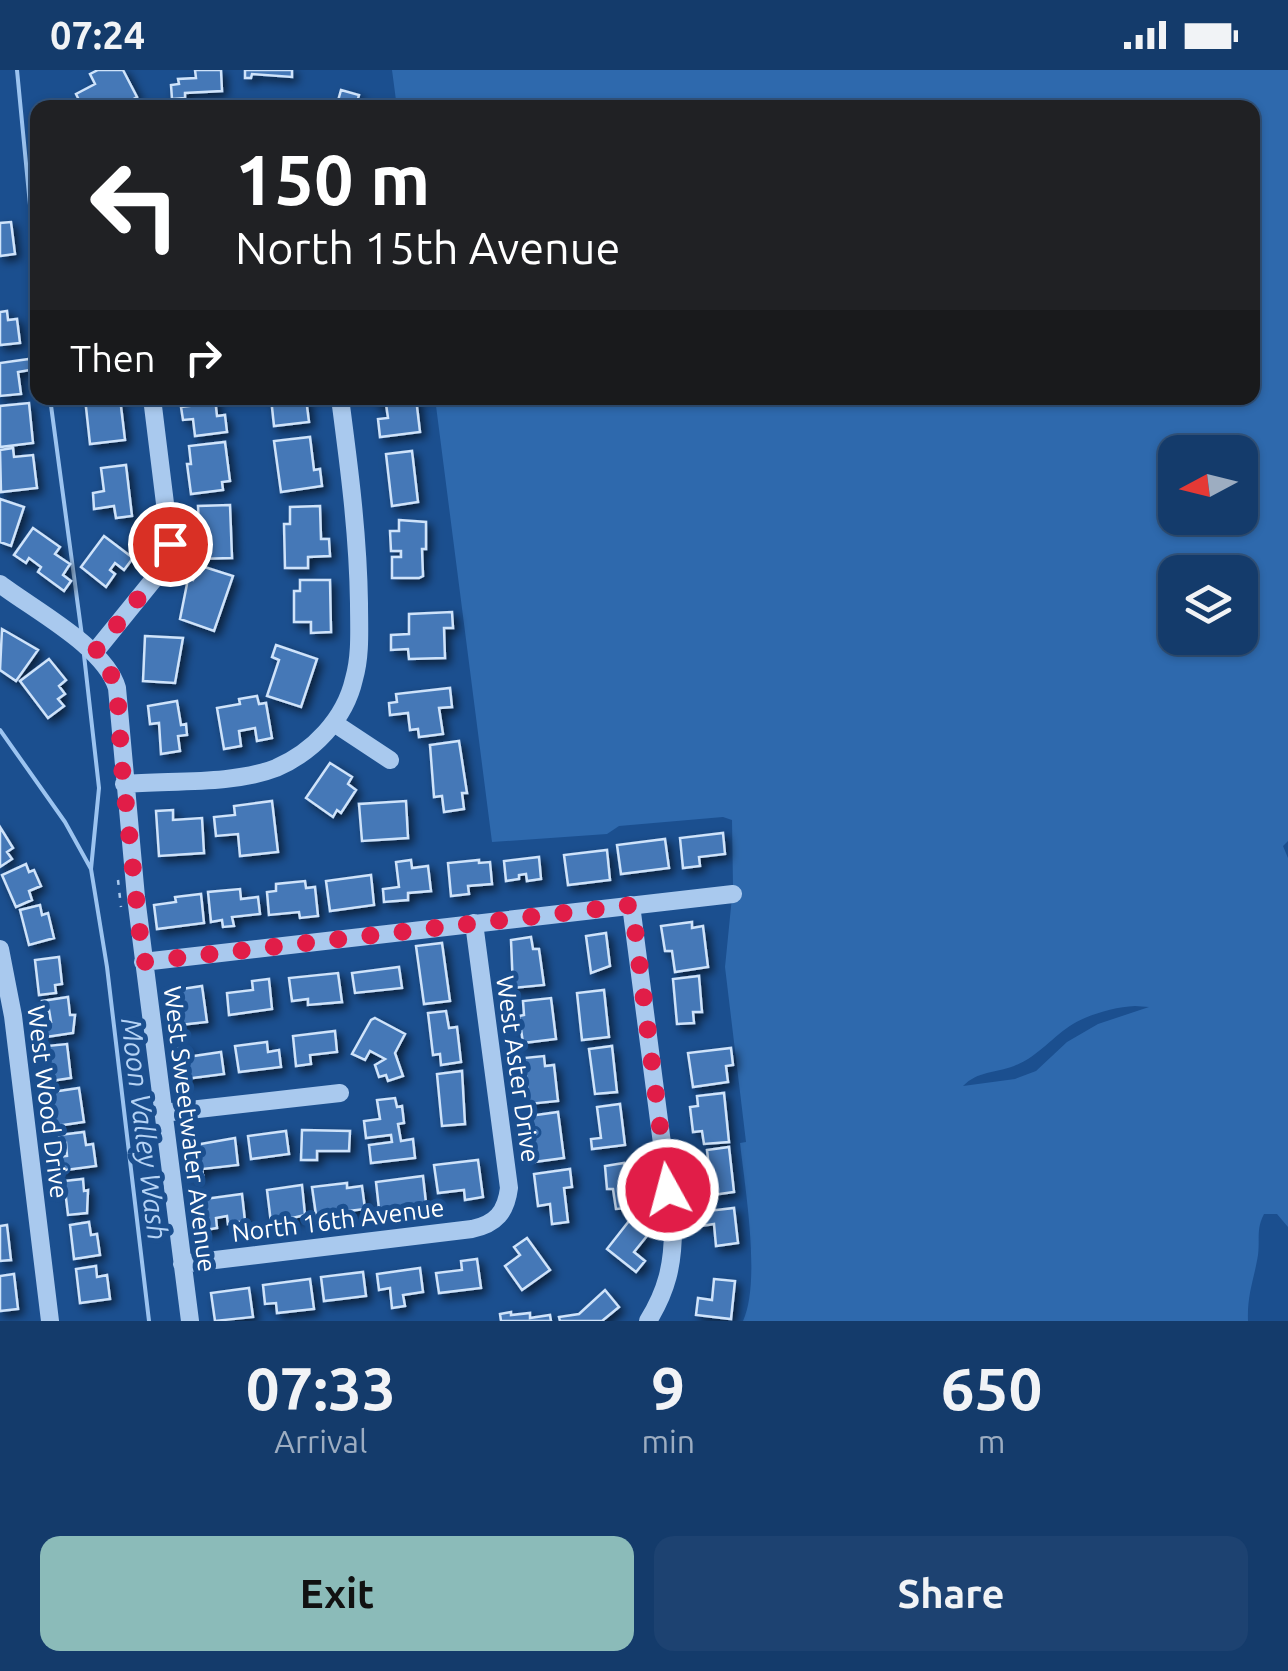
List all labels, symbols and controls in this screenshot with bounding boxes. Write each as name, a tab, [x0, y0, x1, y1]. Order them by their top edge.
text: 07:24	[50, 14, 145, 56]
icon: left	[70, 140, 200, 270]
text: 150 m	[235, 140, 430, 218]
text: North 15th Avenue	[235, 222, 620, 273]
icon: right	[176, 330, 231, 385]
text: Then	[70, 337, 156, 379]
north arrow	[1158, 435, 1258, 535]
map controls	[1158, 435, 1258, 655]
pin	[128, 502, 213, 587]
icon: arrive	[143, 517, 198, 572]
button: layers	[1158, 555, 1258, 655]
street label: West Aster Drive	[491, 974, 545, 1164]
street label: West Sweetwater Avenue	[159, 984, 221, 1274]
street label: West Wood Drive	[22, 1004, 74, 1200]
water label: Moon Valley Wash	[116, 1016, 174, 1242]
position arrow	[616, 1138, 720, 1242]
street label: North 16th Avenue	[230, 1193, 446, 1247]
text: 07:33	[246, 1354, 396, 1421]
text: 9	[651, 1354, 685, 1421]
text: 650	[941, 1354, 1042, 1421]
text: Arrival	[274, 1423, 367, 1459]
text: min	[641, 1423, 695, 1459]
text: m	[978, 1423, 1005, 1459]
button: Exit	[40, 1536, 634, 1651]
button: Share	[654, 1536, 1248, 1651]

